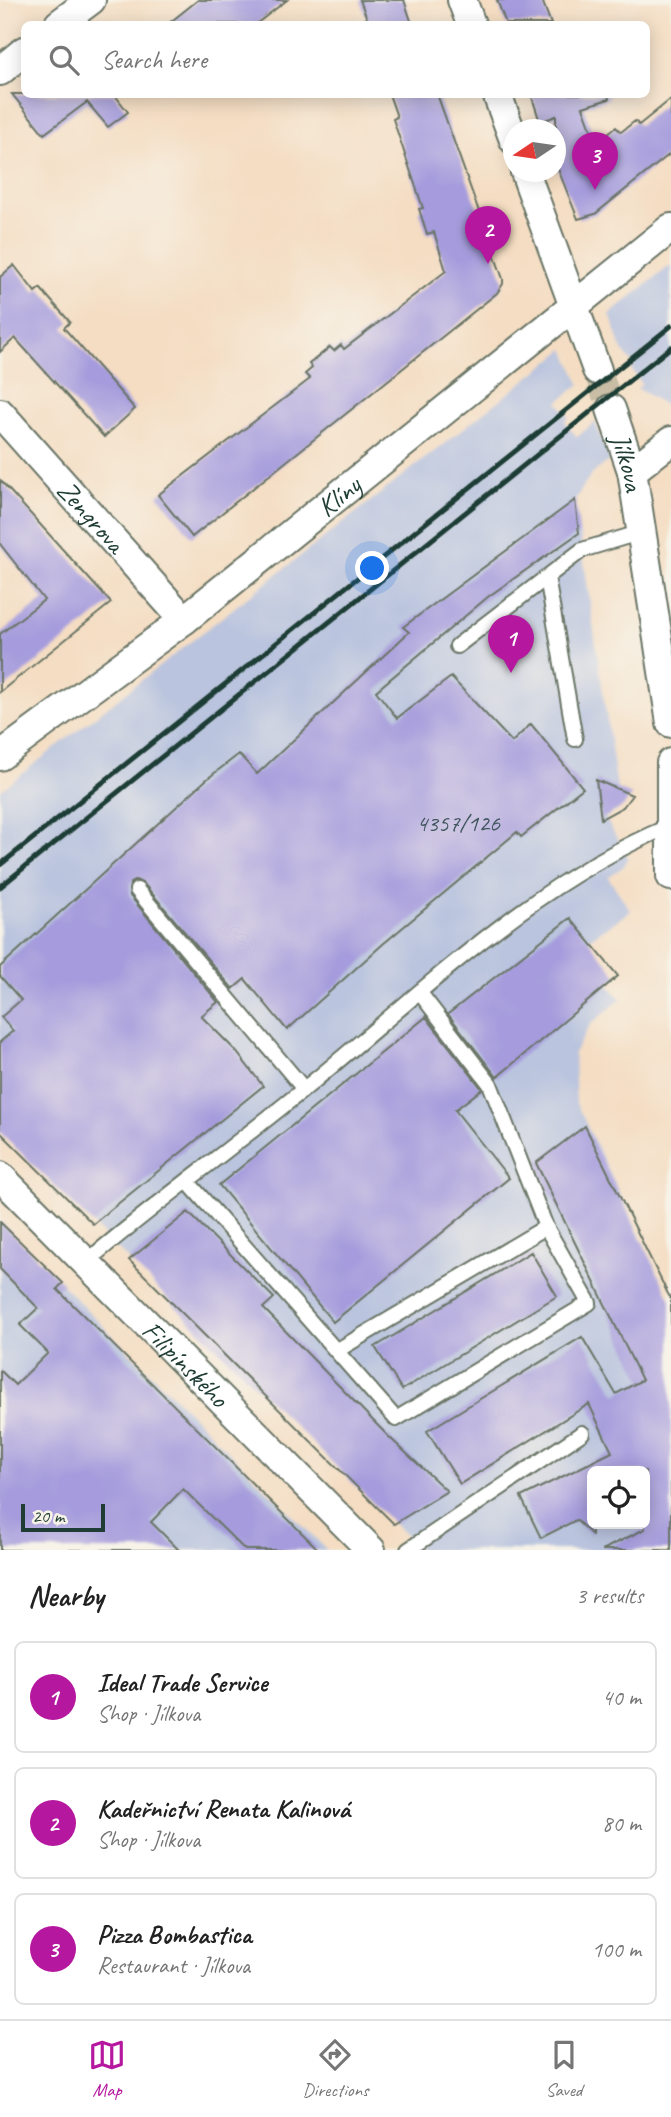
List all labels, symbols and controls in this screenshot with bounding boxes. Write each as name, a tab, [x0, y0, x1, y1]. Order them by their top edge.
search box	[21, 21, 650, 98]
icon: search	[45, 41, 83, 79]
text: Search here	[101, 43, 207, 76]
north arrow	[503, 119, 566, 182]
pin: 3	[572, 132, 618, 190]
pin: 2	[465, 206, 511, 264]
street label: Jílkova	[602, 426, 653, 495]
street label: Klíny	[309, 466, 369, 524]
street label: Zengrova	[50, 472, 135, 562]
your location	[355, 551, 389, 585]
pin: 1	[488, 615, 534, 673]
house number: 4357/126	[416, 808, 501, 838]
street label: Filipínského	[135, 1313, 238, 1416]
map controls	[587, 1466, 650, 1529]
button: locate	[587, 1466, 650, 1529]
scale bar	[21, 1501, 105, 1533]
text: 20 m	[32, 1504, 64, 1528]
text: Nearby	[28, 1577, 104, 1615]
text: 3 results	[576, 1581, 643, 1610]
text: Ideal Trade Service	[97, 1666, 267, 1699]
text: 1	[48, 1683, 58, 1712]
text: 40 m	[602, 1683, 641, 1712]
text: Shop · Jílkova	[97, 1699, 200, 1728]
text: Kadeřnictví Renata Kalinová	[97, 1792, 350, 1825]
text: 2	[48, 1809, 58, 1838]
text: 80 m	[602, 1809, 641, 1838]
text: Shop · Jílkova	[97, 1825, 200, 1854]
text: Pizza Bombastica	[97, 1918, 252, 1951]
text: 3	[48, 1935, 58, 1964]
text: 100 m	[592, 1935, 641, 1964]
text: Restaurant · Jílkova	[97, 1951, 250, 1980]
tab: Map	[88, 2036, 126, 2102]
tab: Directions	[302, 2036, 369, 2102]
tab: Saved	[545, 2036, 583, 2102]

